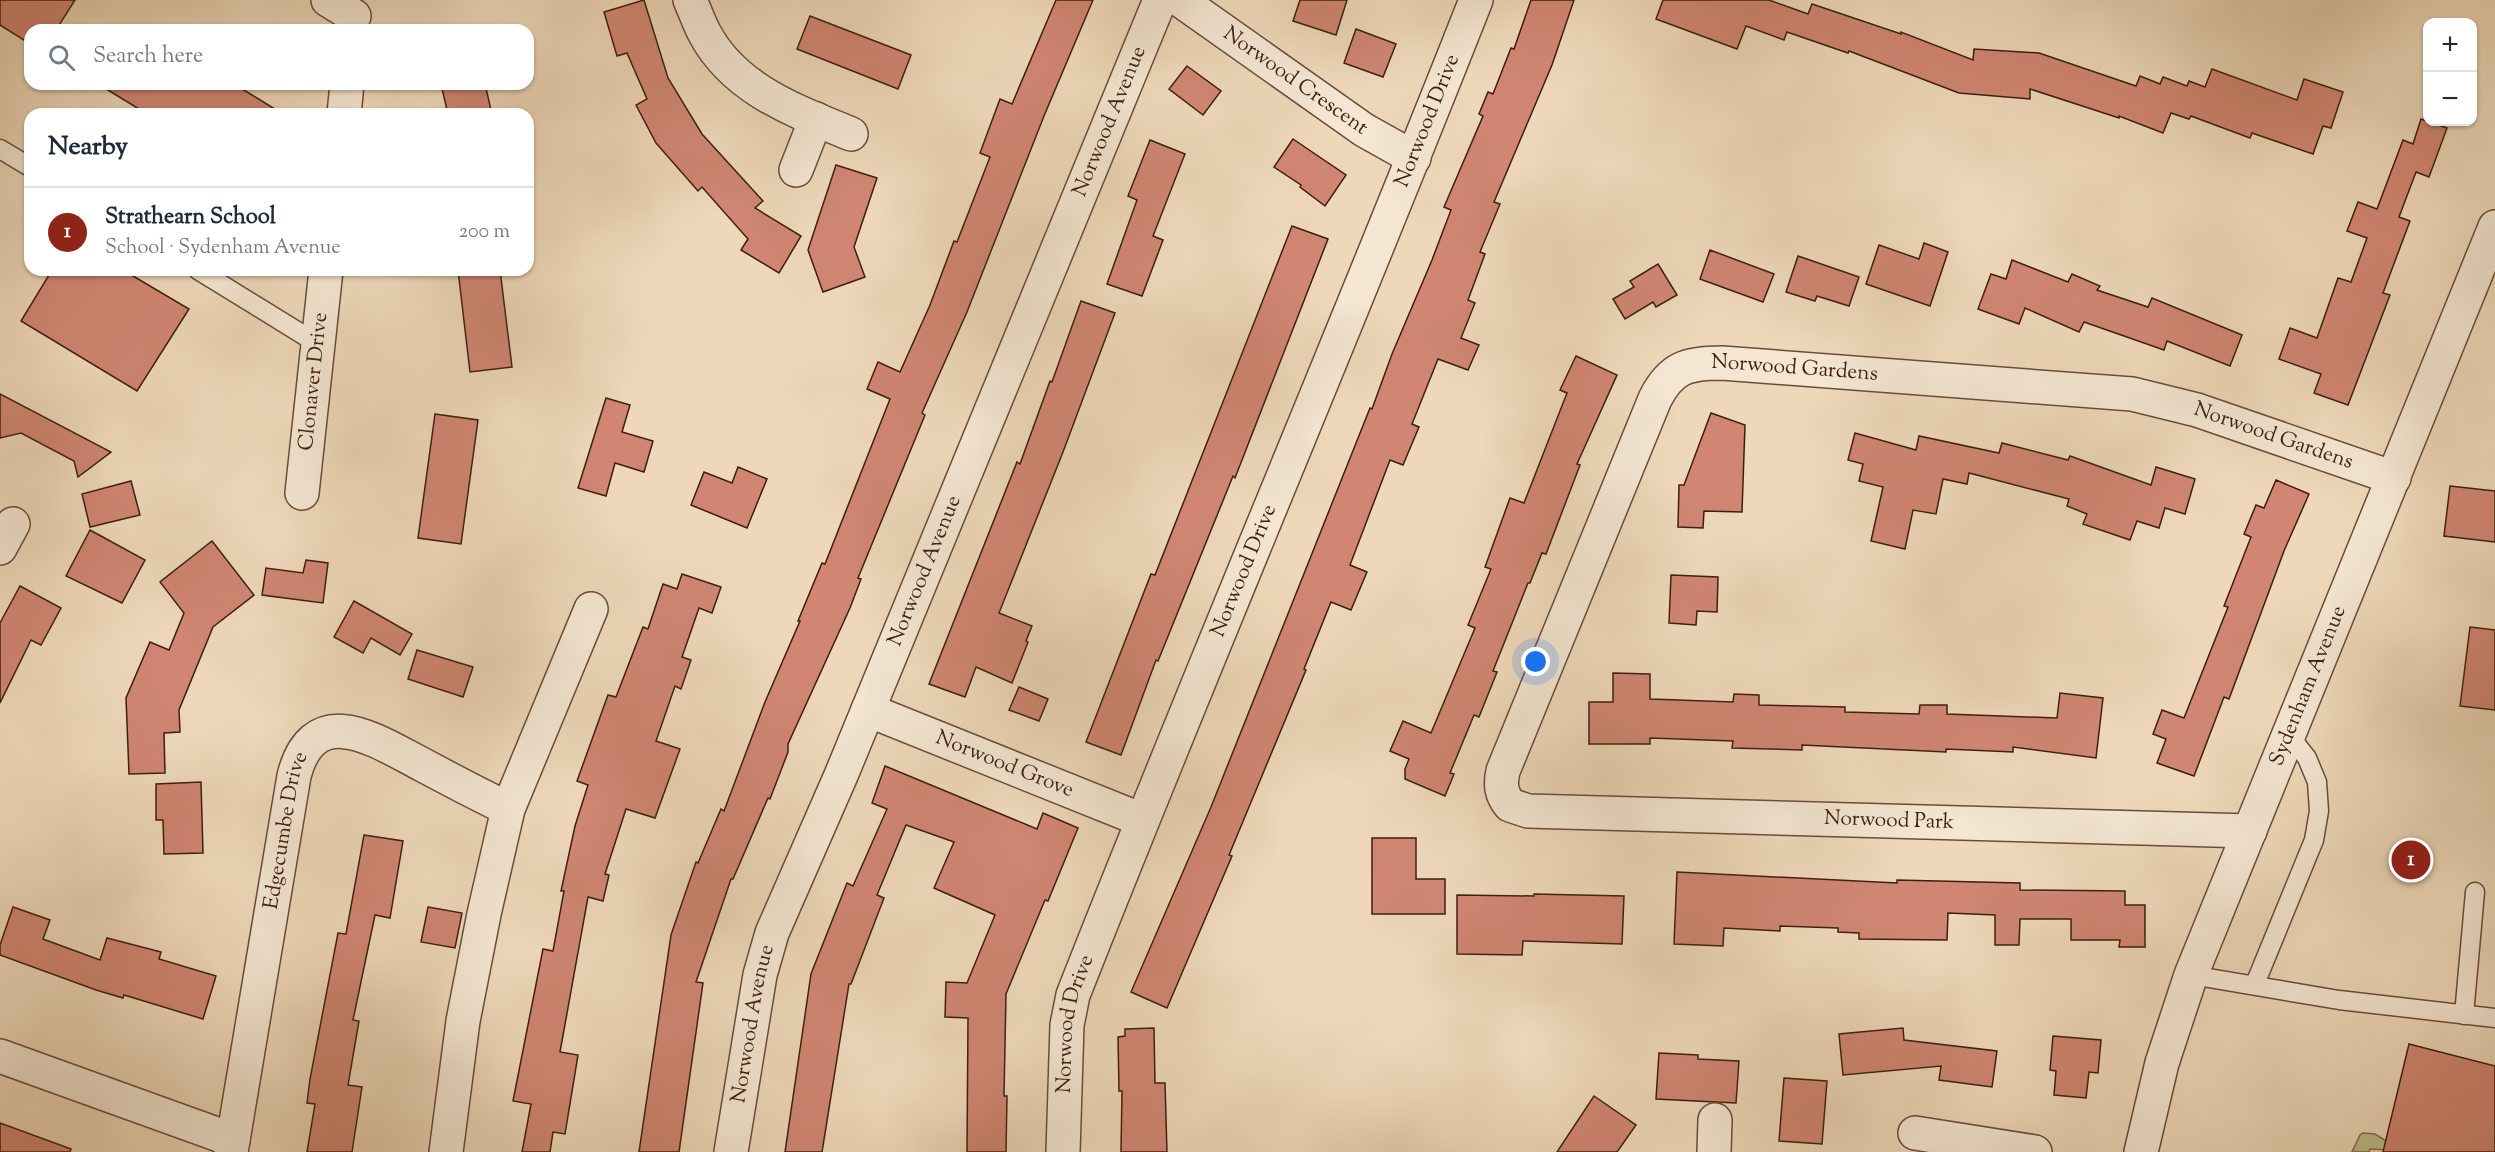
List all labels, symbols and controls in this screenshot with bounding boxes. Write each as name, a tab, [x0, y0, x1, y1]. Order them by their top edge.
map controls	[2423, 18, 2477, 126]
button: +	[2423, 18, 2477, 72]
street label: Norwood Crescent	[1216, 20, 1374, 143]
search box	[24, 24, 534, 90]
icon: search	[45, 41, 78, 74]
text: Search here	[93, 41, 203, 73]
street label: Norwood Avenue	[1066, 42, 1154, 202]
street label: Norwood Drive	[1388, 50, 1468, 192]
button: −	[2423, 72, 2477, 126]
text: Nearby	[48, 129, 128, 166]
text: Strathearn School	[105, 202, 276, 234]
text: 1	[64, 218, 71, 247]
text: 200 m	[459, 218, 510, 247]
text: School · Sydenham Avenue	[105, 234, 341, 263]
street label: Clonaver Drive	[292, 311, 336, 452]
street label: Norwood Gardens	[1711, 348, 1879, 390]
street label: Norwood Gardens	[2189, 395, 2357, 478]
street label: Norwood Avenue	[881, 491, 969, 651]
street label: Norwood Drive	[1204, 500, 1285, 642]
street label: Sydenham Avenue	[2262, 601, 2354, 771]
your location	[1521, 647, 1550, 676]
street label: Norwood Grove	[931, 724, 1078, 806]
street label: Edgecumbe Drive	[257, 746, 316, 912]
street label: Norwood Park	[1823, 804, 1955, 838]
pin: 1	[2392, 838, 2430, 882]
street label: Norwood Avenue	[724, 941, 783, 1105]
street label: Norwood Drive	[1050, 951, 1102, 1094]

